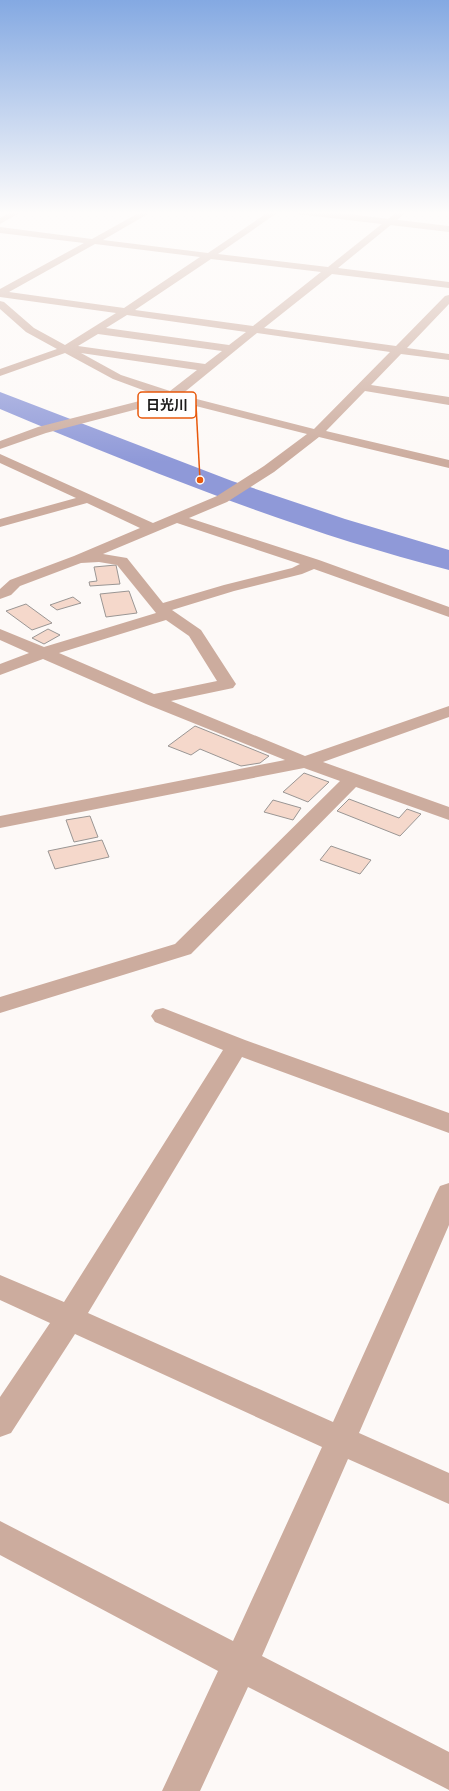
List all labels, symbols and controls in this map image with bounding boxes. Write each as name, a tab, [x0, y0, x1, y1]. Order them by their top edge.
callout: 日光川	[138, 392, 196, 418]
text: 日光川	[146, 396, 188, 414]

